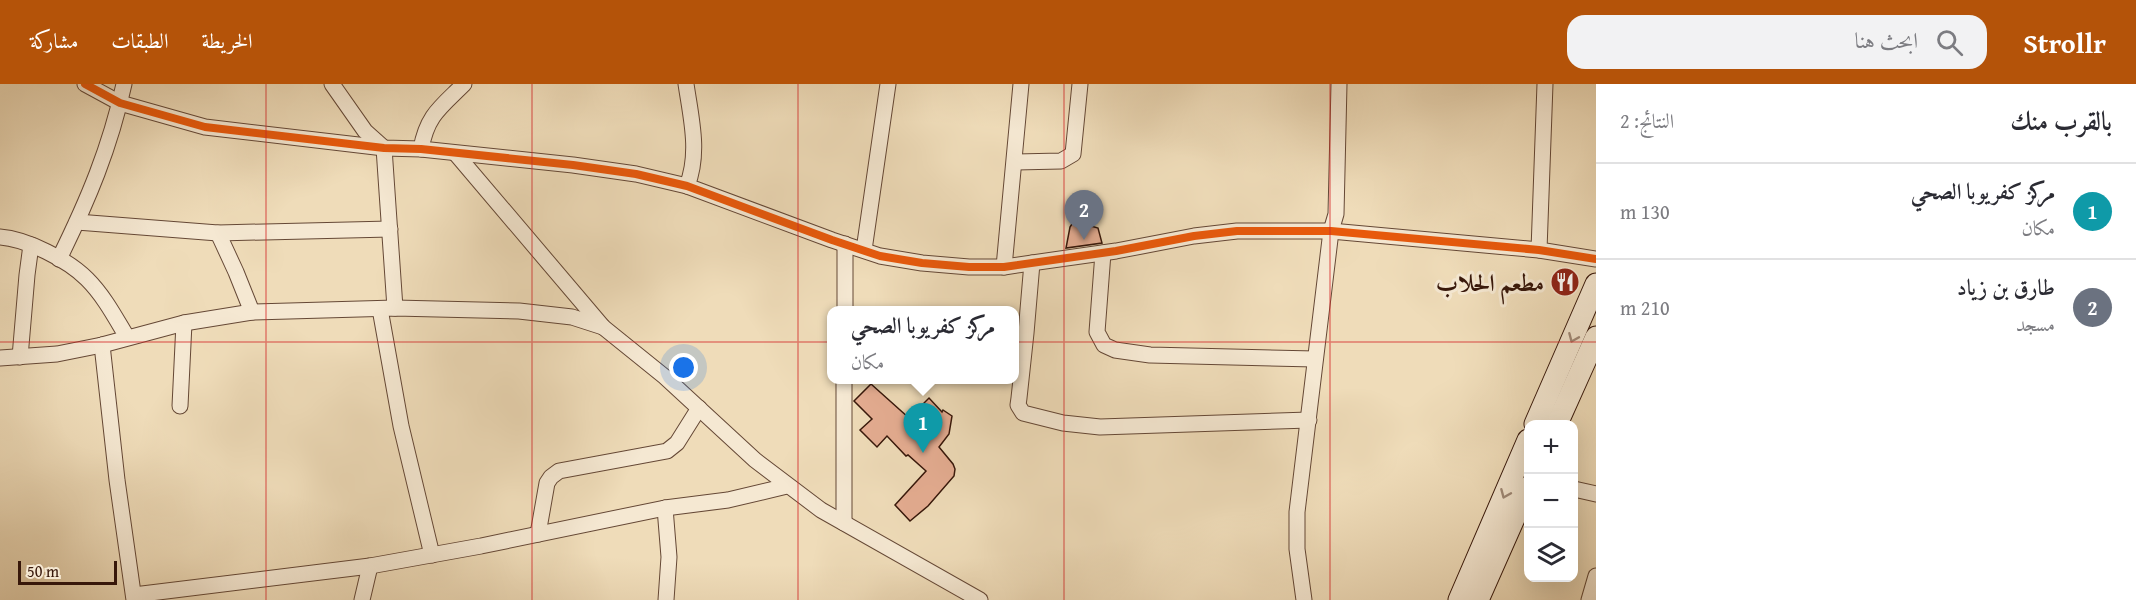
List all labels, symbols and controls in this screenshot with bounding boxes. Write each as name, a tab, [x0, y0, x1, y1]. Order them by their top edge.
search box	[1567, 15, 1987, 69]
text: Strollr	[2023, 22, 2106, 63]
text: ابحث هنا	[1855, 24, 1918, 56]
text: مشاركة	[30, 25, 78, 56]
text: الطبقات	[111, 25, 168, 56]
text: الخريطة	[201, 25, 253, 56]
icon: search	[1933, 26, 1966, 59]
text: بالقرب منك	[2010, 101, 2112, 140]
text: النتائج: 2	[1620, 106, 1674, 135]
text: مركز كفريوبا الصحي	[1911, 175, 2055, 207]
pin: 2	[1064, 190, 1104, 240]
text: 130 m	[1620, 197, 1670, 226]
text: 1	[2087, 197, 2098, 226]
text: مكان	[2021, 213, 2055, 242]
place label: مطعم الحلاب	[1436, 265, 1544, 305]
restaurant icon: مطعم الحلاب	[1549, 266, 1581, 298]
text: طارق بن زياد	[1957, 271, 2055, 303]
text: 210 m	[1620, 293, 1670, 322]
text: 2	[2087, 293, 2098, 322]
popup	[827, 306, 1019, 384]
text: مركز كفريوبا الصحي	[851, 309, 995, 341]
text: مسجد	[2016, 309, 2055, 338]
one-way arrow	[1568, 331, 1580, 342]
text: مكان	[851, 347, 884, 376]
your location	[669, 353, 698, 382]
pin: 1	[904, 404, 942, 453]
map controls	[1524, 420, 1578, 582]
button: +	[1524, 420, 1578, 474]
button: −	[1524, 474, 1578, 528]
one-way arrow	[1500, 488, 1512, 499]
button: layers	[1524, 528, 1578, 582]
scale bar	[18, 558, 117, 586]
text: 50 m	[27, 559, 59, 583]

